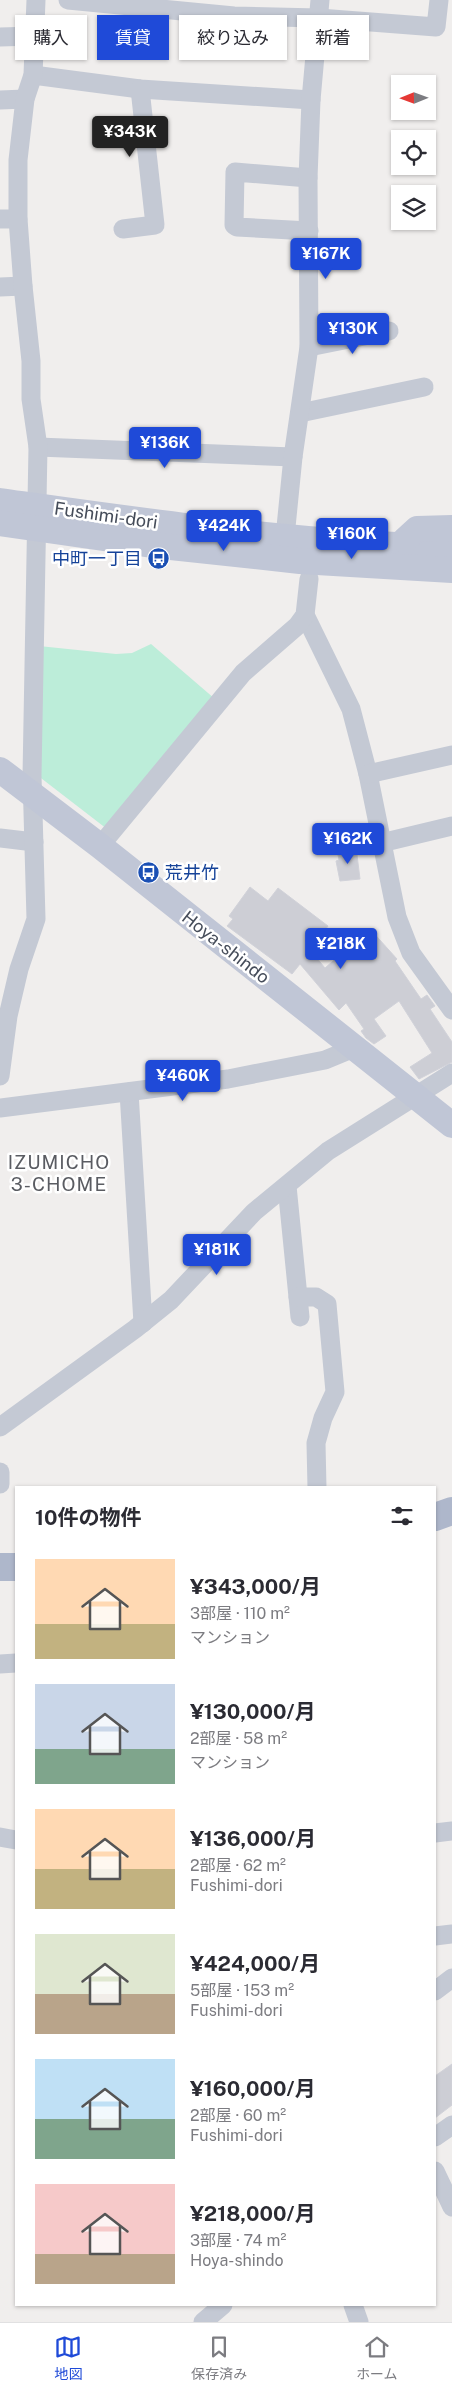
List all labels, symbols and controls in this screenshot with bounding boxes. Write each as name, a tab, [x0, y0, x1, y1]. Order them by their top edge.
chip: 購入	[15, 15, 87, 60]
chip: 賃貸	[97, 15, 169, 60]
chip: 絞り込み	[179, 15, 287, 60]
chip: 新着	[297, 15, 369, 60]
north arrow	[391, 75, 436, 120]
map controls	[391, 75, 436, 230]
pin: ¥343K	[95, 116, 165, 158]
text: ¥343K	[103, 122, 157, 141]
button: locate	[391, 130, 436, 175]
button: layers	[391, 185, 436, 230]
pin: ¥167K	[291, 238, 361, 280]
text: ¥167K	[301, 244, 351, 263]
pin: ¥130K	[318, 312, 388, 355]
text: ¥130K	[328, 319, 378, 338]
pin: ¥136K	[130, 426, 200, 469]
text: ¥136K	[140, 433, 190, 452]
street label: Fushimi-dori	[53, 497, 159, 533]
pin: ¥424K	[189, 510, 259, 552]
text: ¥424K	[197, 516, 251, 535]
pin: ¥160K	[317, 518, 387, 560]
text: ¥160K	[327, 524, 377, 543]
bus stop icon: 中町一丁目	[146, 546, 170, 570]
place label: 中町一丁目	[52, 548, 142, 569]
pin: ¥162K	[313, 822, 383, 865]
text: ¥162K	[323, 829, 373, 848]
bus stop icon: 荒井竹	[137, 860, 161, 884]
place label: 荒井竹	[165, 862, 219, 883]
street label: Hoya-shindo	[178, 906, 274, 988]
pin: ¥218K	[306, 928, 376, 970]
text: ¥218K	[316, 934, 366, 953]
pin: ¥460K	[148, 1060, 218, 1102]
text: ¥460K	[156, 1066, 210, 1085]
district label: IZUMICHO 3-CHOME	[8, 1151, 110, 1195]
pin: ¥181K	[182, 1234, 252, 1276]
text: ¥181K	[194, 1240, 240, 1259]
icon: filters	[388, 1502, 416, 1530]
text: 10件の物件	[35, 1505, 142, 1530]
text: ¥343,000/月	[190, 1574, 321, 1599]
icon: home	[75, 1579, 135, 1639]
text: 3部屋 · 110 m²	[190, 1604, 290, 1623]
text: マンション	[190, 1628, 270, 1647]
text: ¥130,000/月	[190, 1699, 316, 1724]
icon: home	[75, 1704, 135, 1764]
text: 2部屋 · 58 m²	[190, 1729, 287, 1748]
text: マンション	[190, 1753, 270, 1772]
text: ¥136,000/月	[190, 1826, 316, 1851]
icon: home	[75, 1829, 135, 1889]
text: 2部屋 · 62 m²	[190, 1856, 286, 1875]
text: Fushimi-dori	[190, 1876, 283, 1895]
text: ¥424,000/月	[190, 1951, 320, 1976]
icon: home	[75, 1954, 135, 2014]
text: 5部屋 · 153 m²	[190, 1981, 294, 2000]
text: Fushimi-dori	[190, 2001, 283, 2020]
text: ¥160,000/月	[190, 2076, 315, 2101]
icon: home	[75, 2079, 135, 2139]
text: 2部屋 · 60 m²	[190, 2106, 286, 2125]
text: Fushimi-dori	[190, 2126, 283, 2145]
text: ¥218,000/月	[190, 2201, 316, 2226]
icon: home	[75, 2204, 135, 2264]
text: 3部屋 · 74 m²	[190, 2231, 286, 2250]
text: Hoya-shindo	[190, 2251, 284, 2270]
tab: 地図	[54, 2333, 82, 2383]
tab: 保存済み	[191, 2333, 247, 2383]
tab: ホーム	[356, 2333, 398, 2383]

